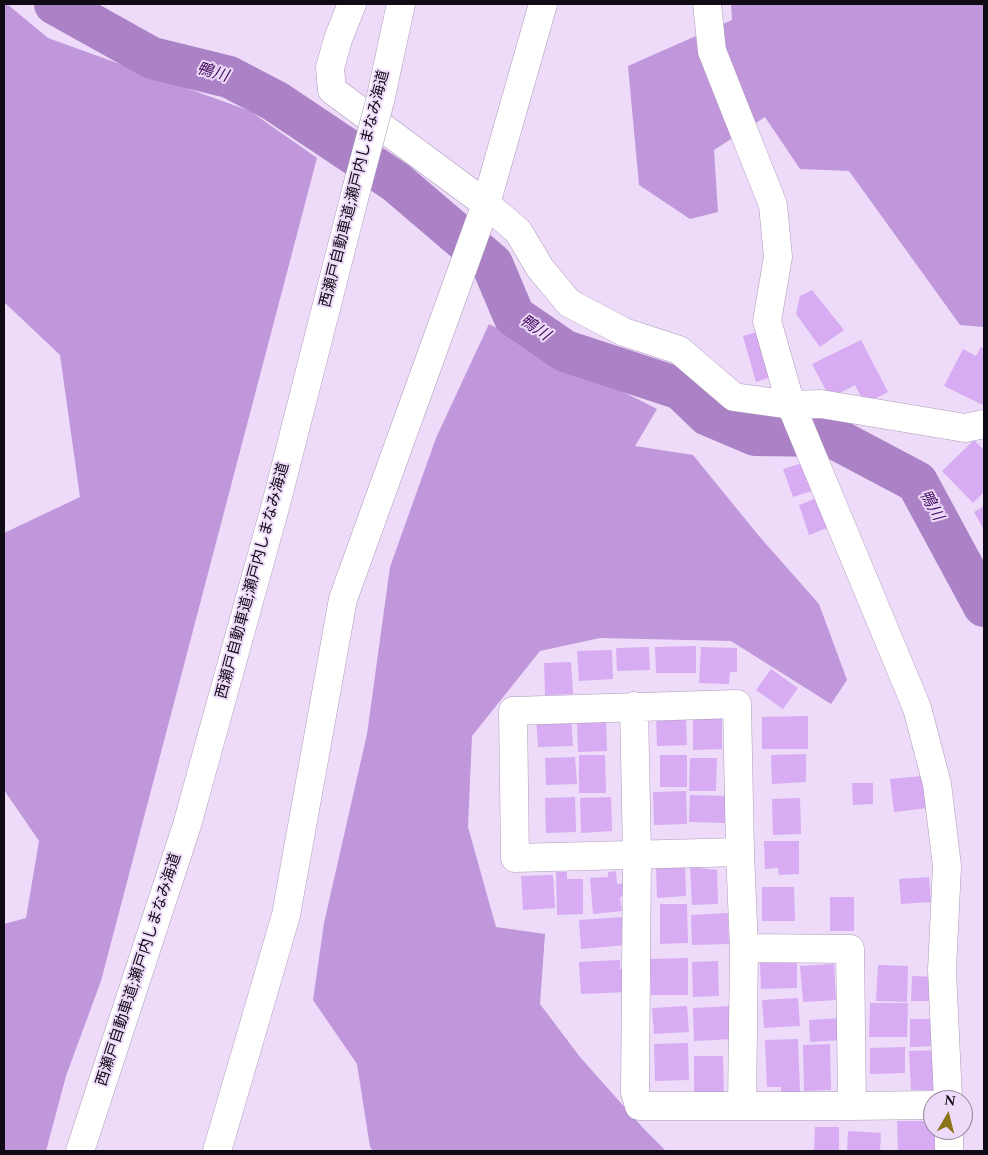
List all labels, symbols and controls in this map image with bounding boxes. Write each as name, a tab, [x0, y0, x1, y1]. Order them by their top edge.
water label: 鴨川	[194, 60, 230, 88]
street label: 西瀬戸自動車道;瀬戸内しまなみ海道	[318, 69, 394, 309]
water label: 鴨川	[515, 312, 553, 346]
street label: 西瀬戸自動車道;瀬戸内しまなみ海道	[214, 461, 294, 701]
water label: 鴨川	[914, 487, 946, 525]
street label: 西瀬戸自動車道;瀬戸内しまなみ海道	[94, 851, 186, 1089]
text: N	[943, 1089, 957, 1112]
north arrow	[923, 1090, 973, 1140]

